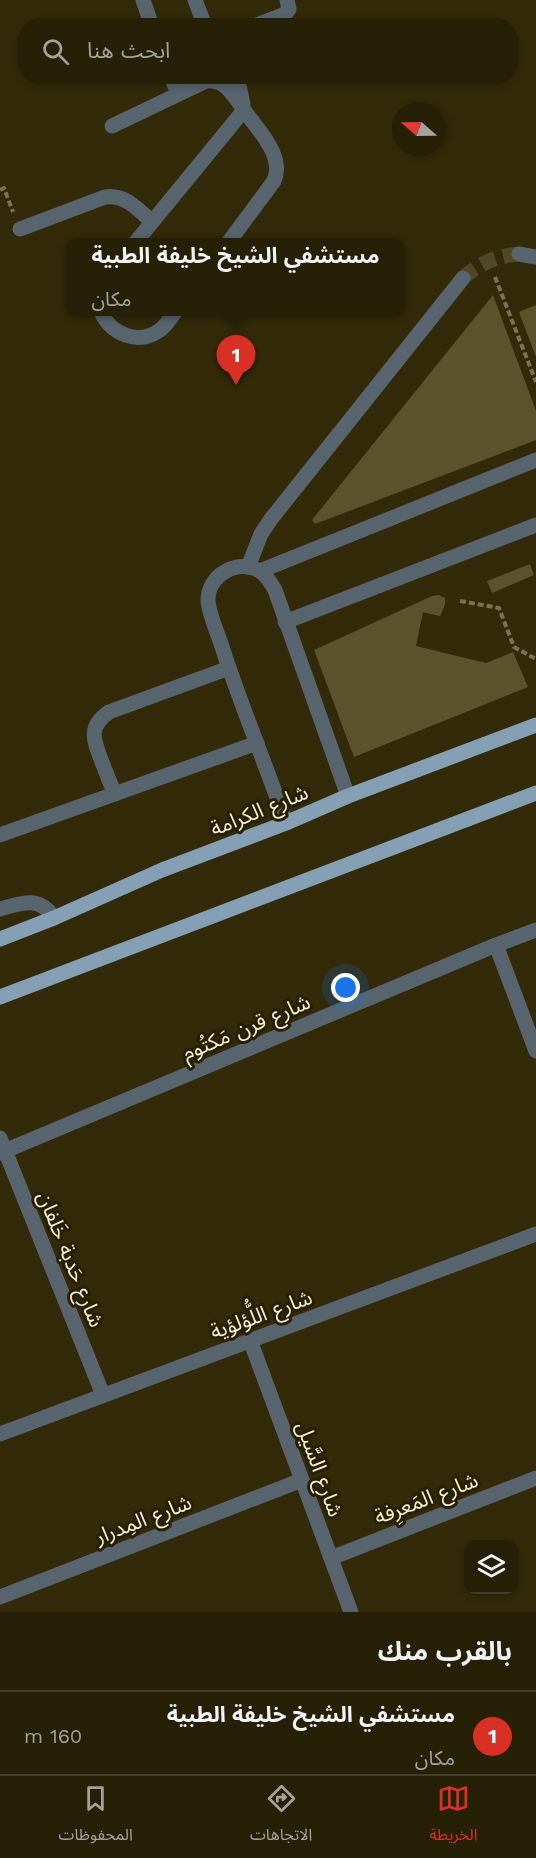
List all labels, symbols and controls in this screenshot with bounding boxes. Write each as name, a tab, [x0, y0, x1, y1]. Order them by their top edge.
search box	[18, 18, 518, 84]
icon: search	[39, 35, 72, 68]
text: ابحث هنا	[87, 38, 170, 63]
north arrow	[392, 102, 446, 156]
popup	[66, 238, 405, 316]
text: مستشفي الشيخ خليفة الطبية	[91, 243, 380, 268]
text: مكان	[91, 287, 132, 311]
pin: 1	[216, 336, 256, 385]
street label: شارع الكرامة	[206, 779, 313, 844]
your location	[331, 973, 360, 1002]
street label: شارع قرن مَكتُوم	[178, 989, 315, 1069]
street label: شارع حَدبة خَلفان	[30, 1187, 110, 1332]
street label: شارع اللُّؤلؤية	[204, 1278, 316, 1347]
street label: شارع السَّيل	[288, 1418, 349, 1521]
street label: شارع المَعرِفة	[371, 1467, 483, 1533]
street label: شارع المِدرار	[90, 1489, 196, 1552]
map controls	[464, 1540, 518, 1594]
button: layers	[464, 1540, 518, 1594]
text: بالقرب منك	[378, 1636, 512, 1666]
text: مستشفي الشيخ خليفة الطبية	[167, 1702, 455, 1727]
text: 160 m	[24, 1724, 82, 1748]
text: 1	[488, 1724, 497, 1748]
text: مكان	[415, 1746, 455, 1770]
tab: المحفوظات	[59, 1782, 133, 1852]
tab: الاتجاهات	[250, 1782, 312, 1852]
tab: الخريطة	[430, 1782, 477, 1852]

